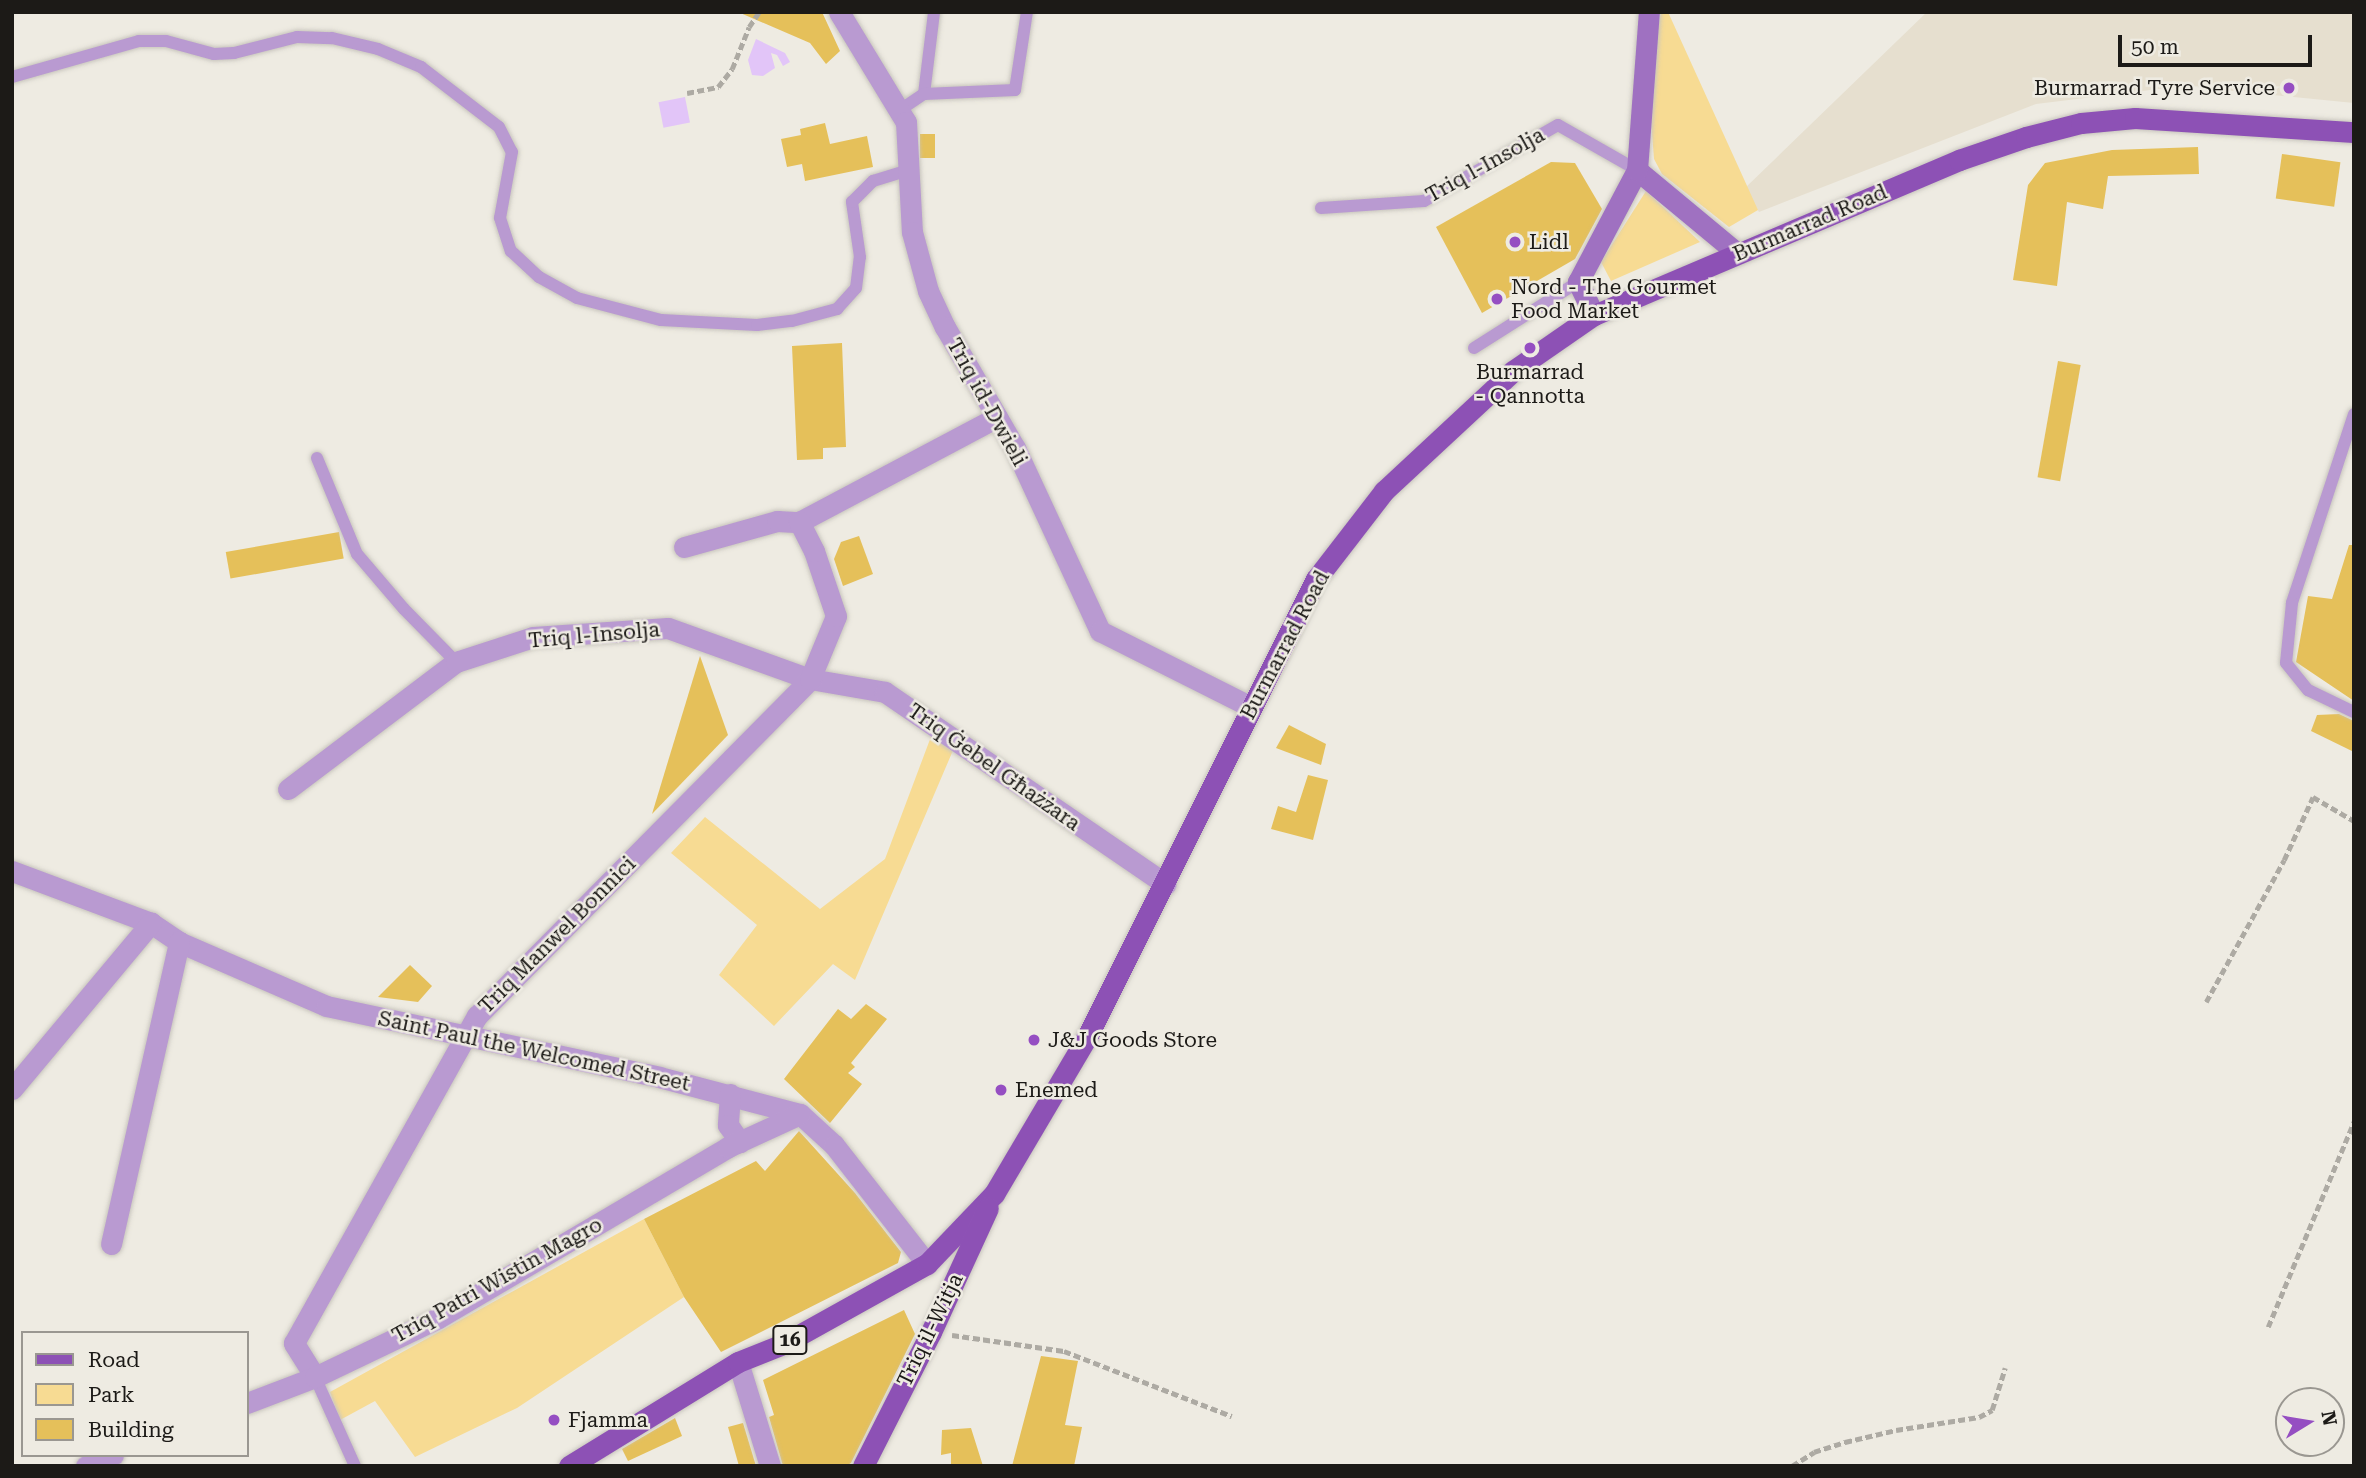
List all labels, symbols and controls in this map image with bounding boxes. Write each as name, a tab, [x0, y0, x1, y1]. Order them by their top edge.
scale bar	[2121, 21, 2315, 65]
text: 50 m	[2131, 35, 2179, 59]
place label: Burmarrad Tyre Service	[2034, 75, 2275, 101]
marker: Burmarrad Tyre Service	[2281, 80, 2297, 96]
street label: Triq l-Insolja	[1421, 122, 1549, 208]
street label: Burmarrad Road	[1729, 179, 1891, 267]
place label: Lidl	[1529, 229, 1569, 255]
marker: Lidl	[1507, 234, 1523, 250]
place label: Nord - The Gourmet Food Market	[1511, 274, 1717, 324]
marker: Nord - The Gourmet Food Market	[1489, 291, 1505, 307]
street label: Triq id-Dwieli	[942, 334, 1032, 470]
marker: Burmarrad - Qannotta	[1522, 340, 1538, 356]
place label: Burmarrad - Qannotta	[1475, 359, 1585, 409]
street label: Burmarrad Road	[1235, 566, 1335, 724]
street label: Triq l-Insolja	[527, 617, 661, 653]
street label: Triq Ġebel Għażżara	[903, 698, 1085, 836]
street label: Triq Manwel Bonnici	[473, 851, 641, 1019]
street label: Saint Paul the Welcomed Street	[376, 1006, 692, 1096]
place label: J&J Goods Store	[1048, 1027, 1217, 1053]
marker: J&J Goods Store	[1026, 1032, 1042, 1048]
place label: Enemed	[1015, 1077, 1098, 1103]
marker: Enemed	[993, 1082, 1009, 1098]
street label: Triq Patri Wistin Magro	[388, 1212, 606, 1348]
street label: Triq il-Witja	[892, 1269, 968, 1391]
road number: 16	[771, 1324, 809, 1356]
legend	[21, 1331, 248, 1457]
text: Road	[88, 1348, 140, 1372]
text: Park	[88, 1383, 134, 1407]
north arrow	[2275, 1387, 2345, 1457]
place label: Fjamma	[568, 1407, 648, 1433]
text: N	[2316, 1409, 2342, 1428]
marker: Fjamma	[546, 1412, 562, 1428]
text: Building	[88, 1418, 174, 1442]

